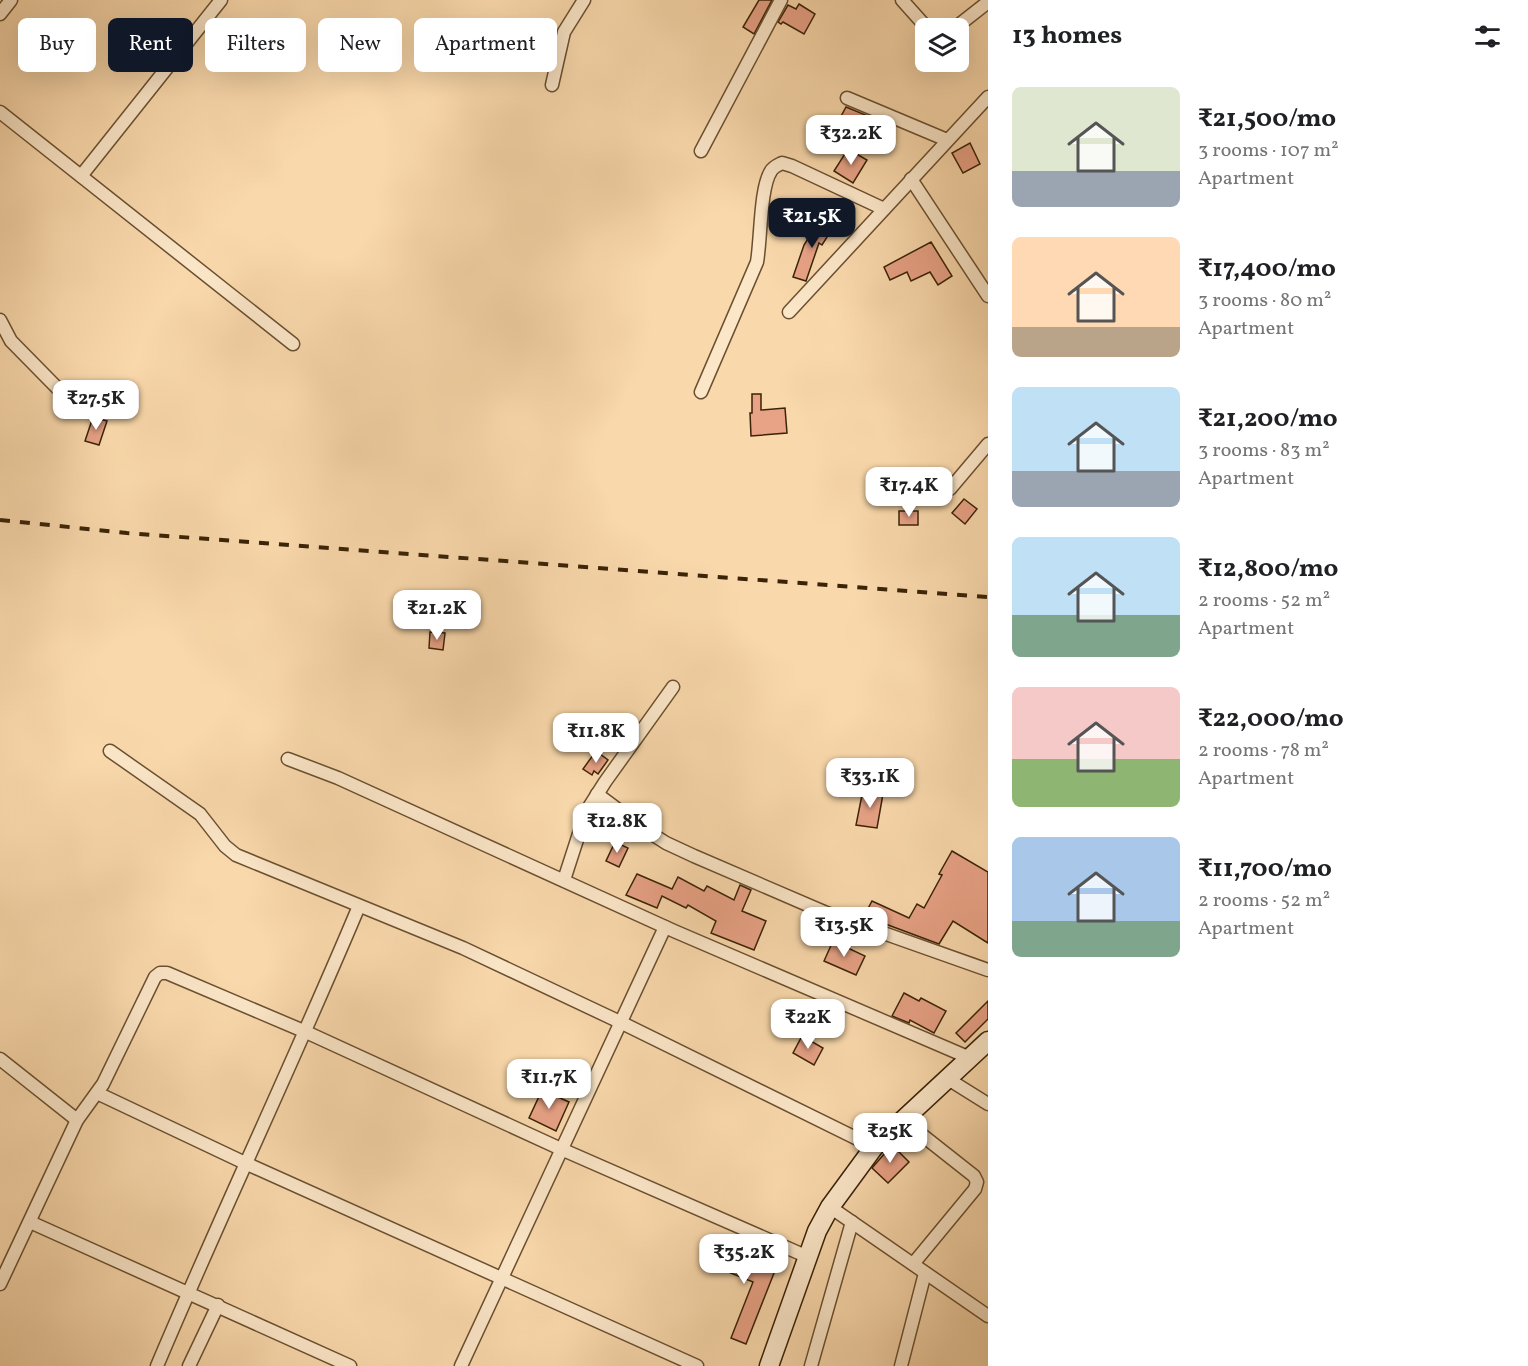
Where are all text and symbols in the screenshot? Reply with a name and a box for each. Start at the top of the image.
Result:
chip: Buy [18,18,96,72]
chip: Rent [108,18,193,72]
chip: Filters [205,18,306,72]
chip: New [318,18,402,72]
chip: Apartment [414,18,557,72]
map controls [915,18,969,72]
button: layers [915,18,969,72]
text: 13 homes [1012,18,1122,54]
icon: filters [1471,20,1504,53]
text: ₹21,500/mo [1198,101,1336,137]
icon: home [1060,111,1132,183]
pin: ₹32.2K [802,115,900,166]
text: ₹32.2K [820,120,882,148]
text: 3 rooms · 107 m² [1198,137,1339,165]
text: Apartment [1198,165,1294,193]
pin: ₹21.5K [763,198,861,249]
text: ₹21.5K [782,203,842,231]
text: ₹17,400/mo [1198,251,1336,287]
icon: home [1060,261,1132,333]
text: 3 rooms · 80 m² [1198,287,1331,315]
text: Apartment [1198,315,1294,343]
pin: ₹27.5K [47,380,145,431]
text: ₹27.5K [67,385,125,413]
text: ₹21,200/mo [1198,401,1338,437]
icon: home [1060,411,1132,483]
text: 3 rooms · 83 m² [1198,437,1330,465]
text: Apartment [1198,465,1294,493]
pin: ₹17.4K [860,467,958,518]
text: ₹17.4K [880,472,938,500]
text: ₹12,800/mo [1198,551,1338,587]
icon: home [1060,561,1132,633]
text: 2 rooms · 52 m² [1198,587,1330,615]
pin: ₹21.2K [388,590,486,641]
text: ₹21.2K [407,595,467,623]
text: Apartment [1198,615,1294,643]
text: ₹22,000/mo [1198,701,1344,737]
icon: home [1060,711,1132,783]
pin: ₹11.8K [547,713,645,764]
text: ₹11.8K [567,718,625,746]
text: 2 rooms · 78 m² [1198,737,1329,765]
pin: ₹33.1K [821,758,919,809]
text: ₹33.1K [840,763,900,791]
text: Apartment [1198,765,1294,793]
pin: ₹12.8K [568,803,666,854]
text: ₹12.8K [587,808,647,836]
text: ₹11,700/mo [1198,851,1332,887]
icon: home [1060,861,1132,933]
text: 2 rooms · 52 m² [1198,887,1330,915]
pin: ₹13.5K [795,907,893,958]
text: ₹13.5K [815,912,873,940]
text: Apartment [1198,915,1294,943]
pin: ₹22K [772,999,844,1050]
text: ₹22K [785,1004,831,1032]
pin: ₹11.7K [500,1059,598,1110]
text: ₹11.7K [521,1064,577,1092]
pin: ₹25K [854,1113,926,1164]
text: ₹25K [867,1118,913,1146]
pin: ₹35.2K [695,1234,793,1285]
text: ₹35.2K [713,1239,775,1267]

